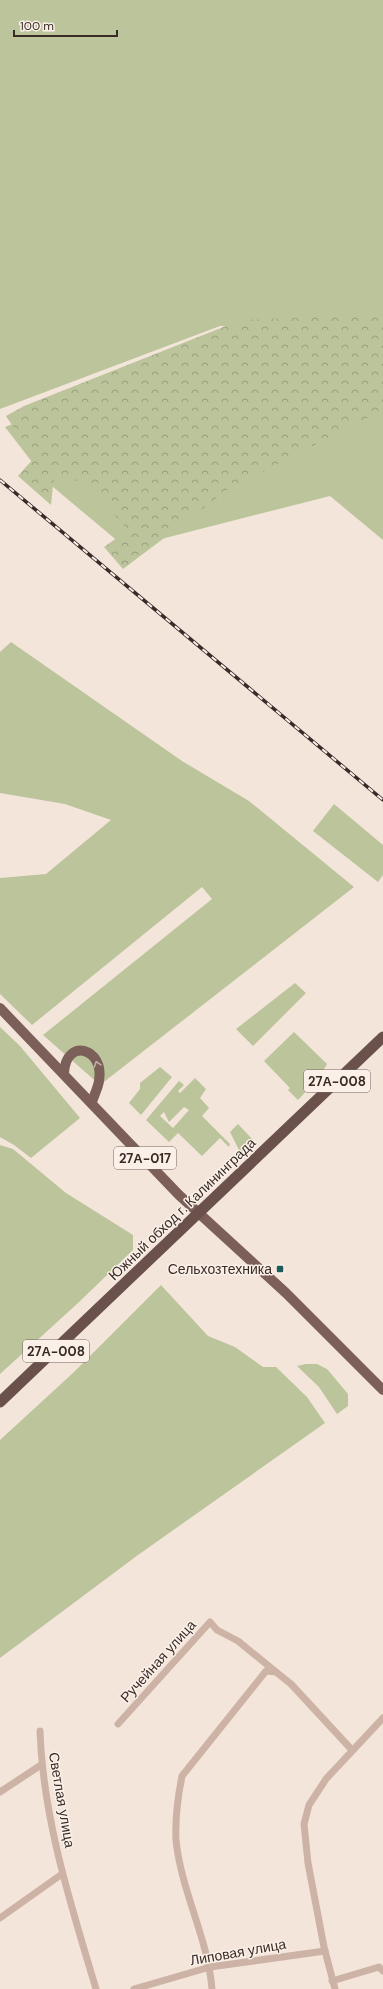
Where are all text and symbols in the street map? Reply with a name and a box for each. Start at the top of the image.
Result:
scale bar [14,12,117,38]
text: 100 m [20,18,54,34]
one-way arrow [93,1061,102,1068]
road number: 27А-008 [304,1070,370,1092]
street label: Южный обход г. Калининграда [105,1134,260,1284]
road number: 27А-017 [114,1147,176,1169]
place label: Сельхозтехника [168,1260,272,1278]
marker: Сельхозтехника [275,1264,285,1274]
road number: 27А-008 [23,1340,89,1362]
street label: Ручейная улица [116,1616,200,1706]
street label: Светлая улица [45,1751,79,1849]
street label: Липовая улица [189,1935,288,1969]

